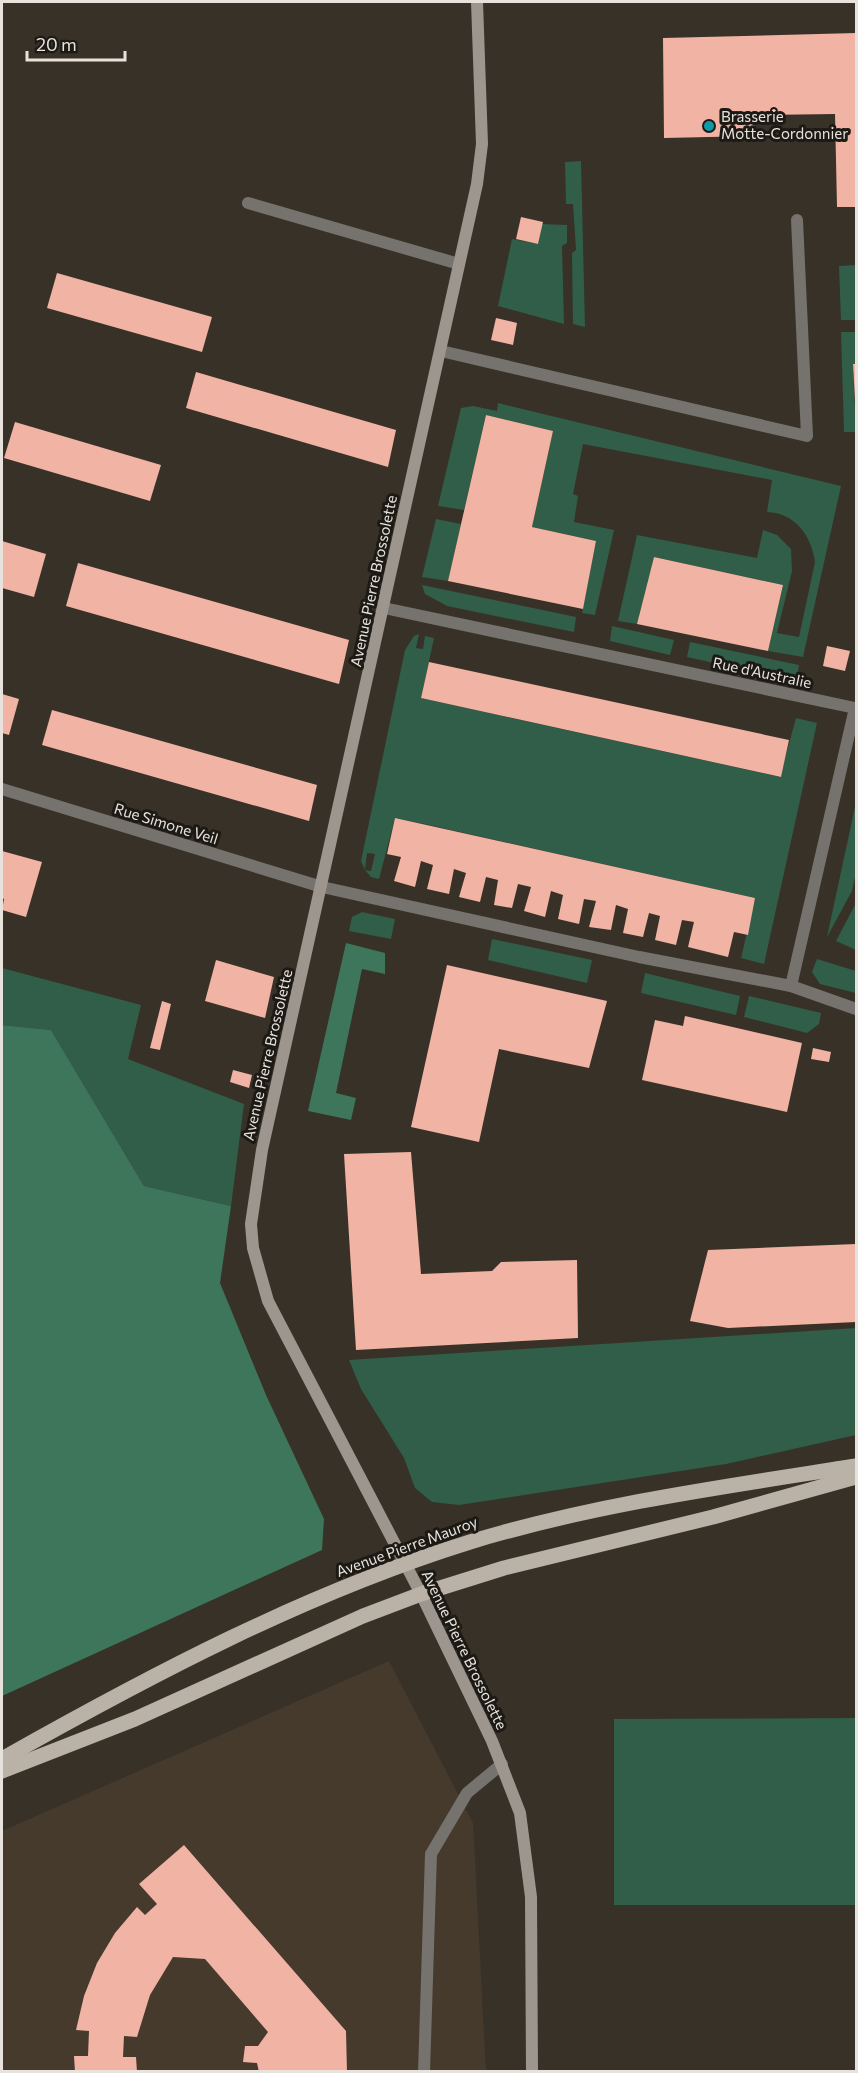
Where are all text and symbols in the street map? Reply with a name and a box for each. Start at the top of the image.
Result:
scale bar [27,24,124,62]
text: 20 m [36,33,77,55]
place label: Brasserie Motte-Cordonnier [721,107,848,142]
marker: Brasserie Motte-Cordonnier [702,119,716,133]
street label: Avenue Pierre Brossolette [346,493,400,668]
street label: Rue d'Australie [711,653,813,691]
street label: Rue Simone Veil [112,799,221,847]
street label: Avenue Pierre Brossolette [239,967,296,1142]
street label: Avenue Pierre Mauroy [333,1512,480,1580]
street label: Avenue Pierre Brossolette [418,1567,511,1732]

